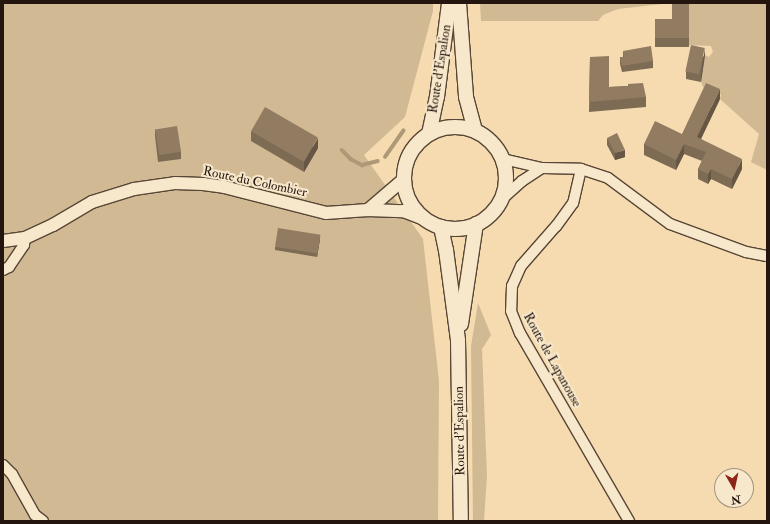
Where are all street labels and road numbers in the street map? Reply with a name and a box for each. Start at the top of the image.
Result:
street label: Route d'Espalion [425,24,455,114]
street label: Route du Colombier [202,163,308,201]
street label: Route de Lapanouse [520,310,584,410]
street label: Route d'Espalion [451,386,469,476]

